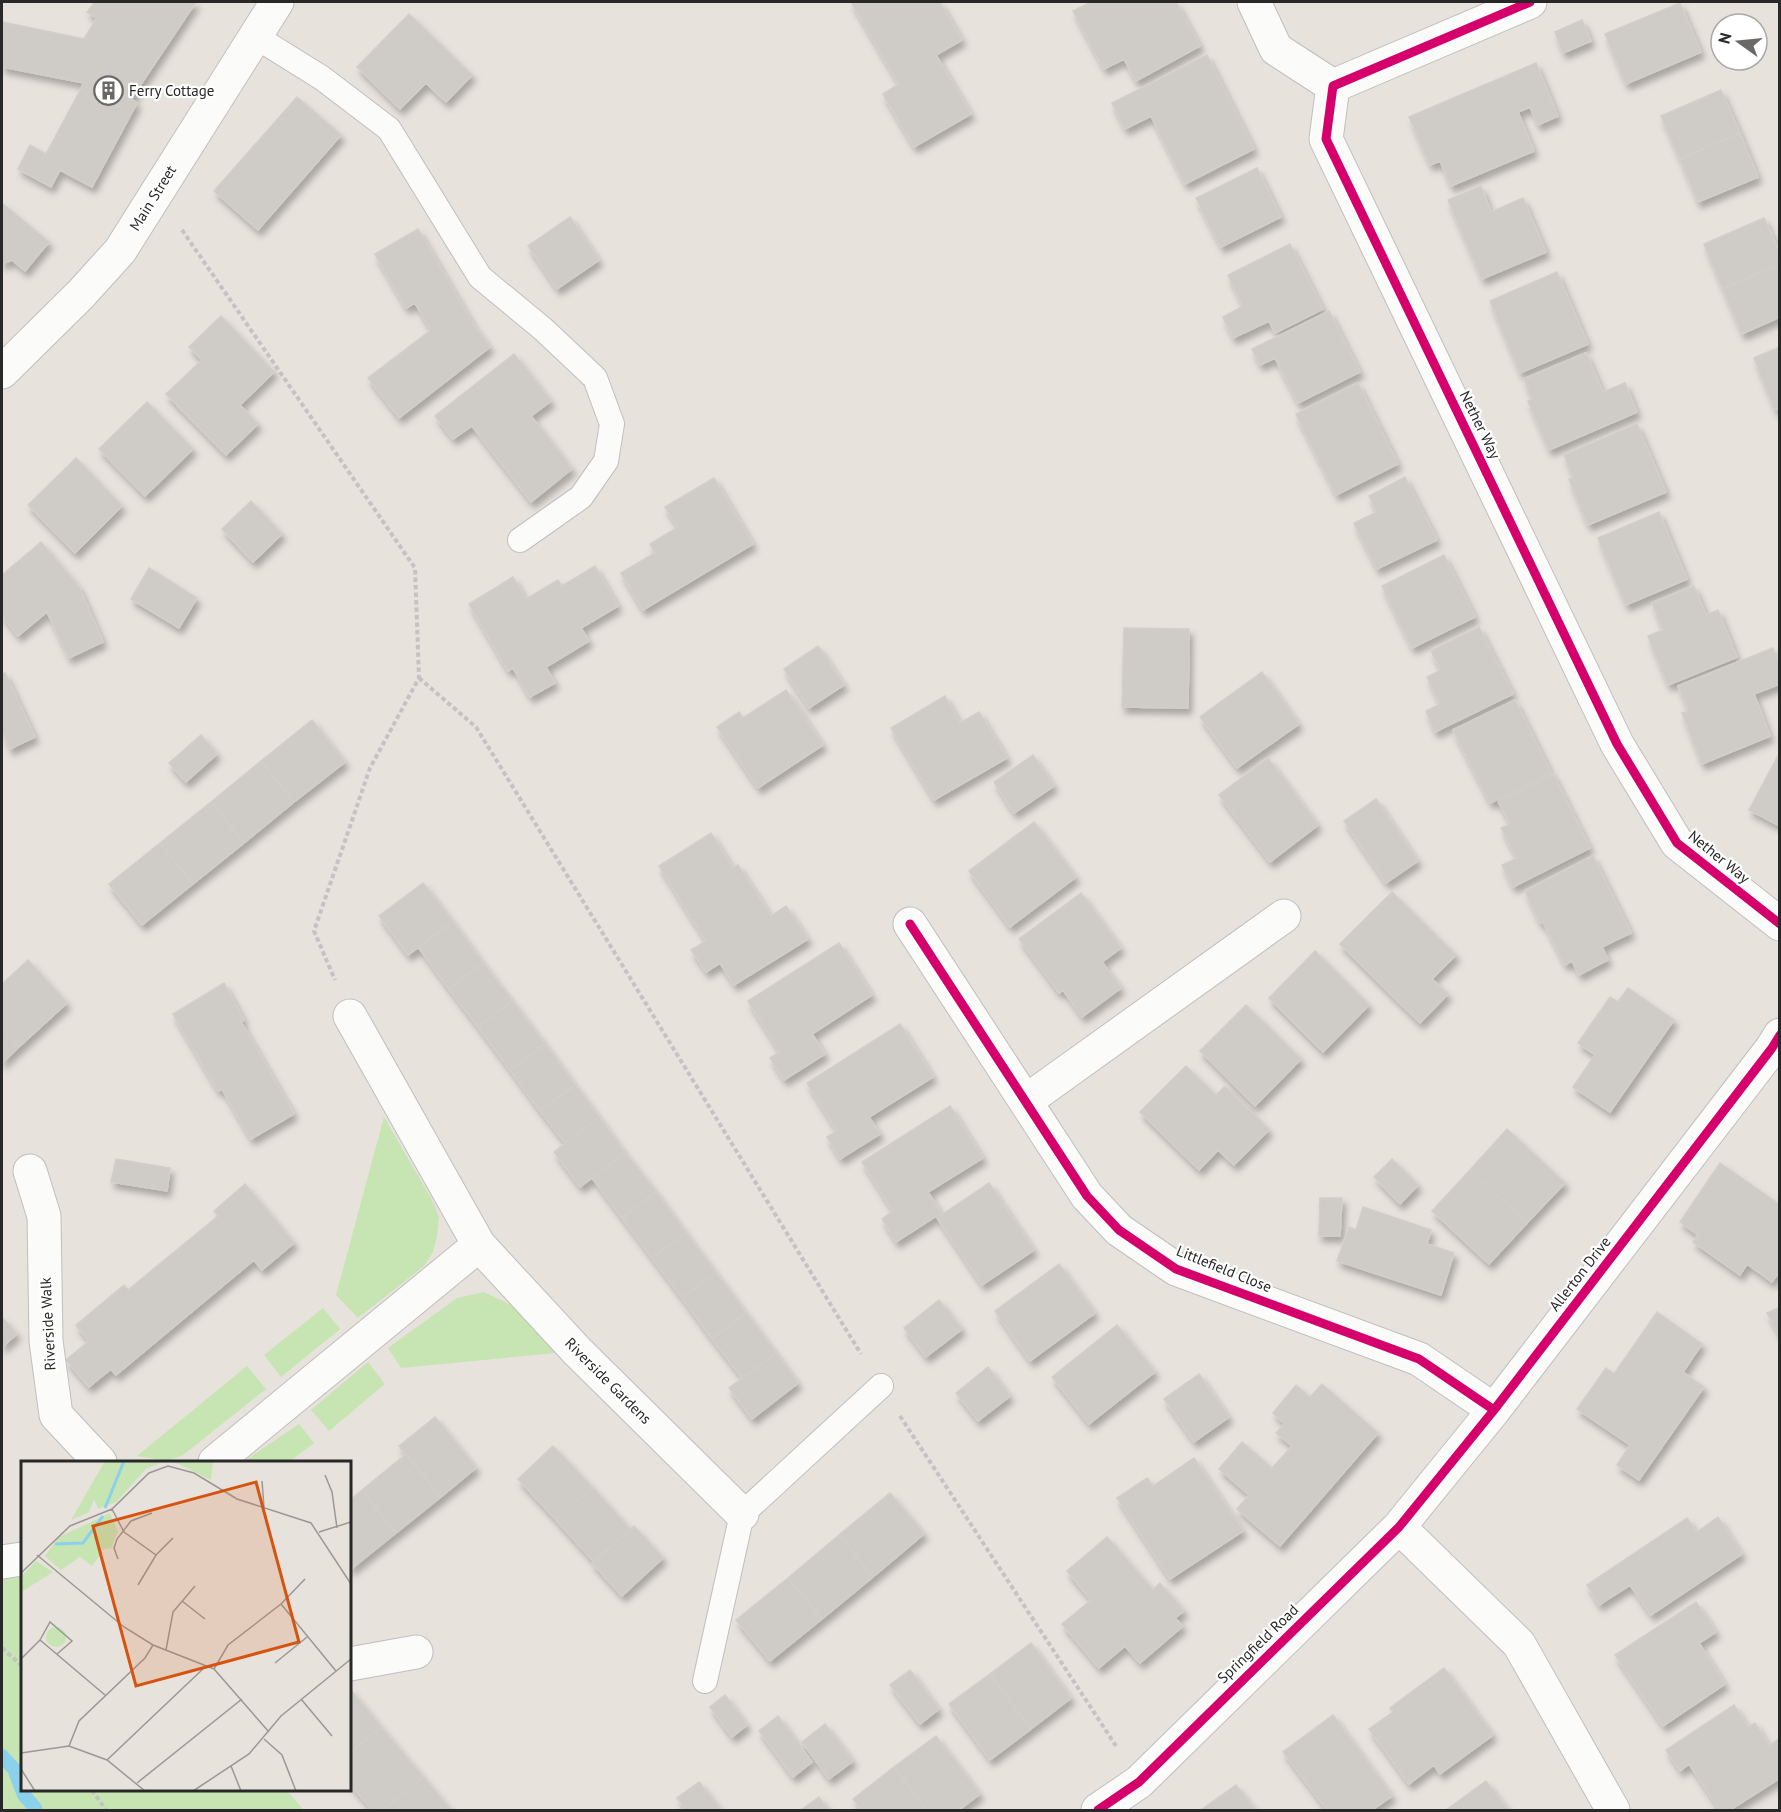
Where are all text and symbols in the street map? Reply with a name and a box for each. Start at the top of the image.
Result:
north arrow [1709,12,1769,72]
text: N [1713,30,1736,46]
building icon: Ferry Cottage [92,75,124,107]
place label: Ferry Cottage [129,81,214,100]
street label: Main Street [125,161,180,234]
street label: Nether Way [1456,388,1505,462]
street label: Nether Way [1685,826,1754,887]
street label: Allerton Drive [1545,1233,1615,1315]
street label: Littlefield Close [1174,1241,1275,1296]
street label: Riverside Walk [36,1276,59,1371]
street label: Riverside Gardens [561,1333,656,1428]
inset map [21,1461,351,1791]
street label: Springfield Road [1213,1600,1302,1687]

